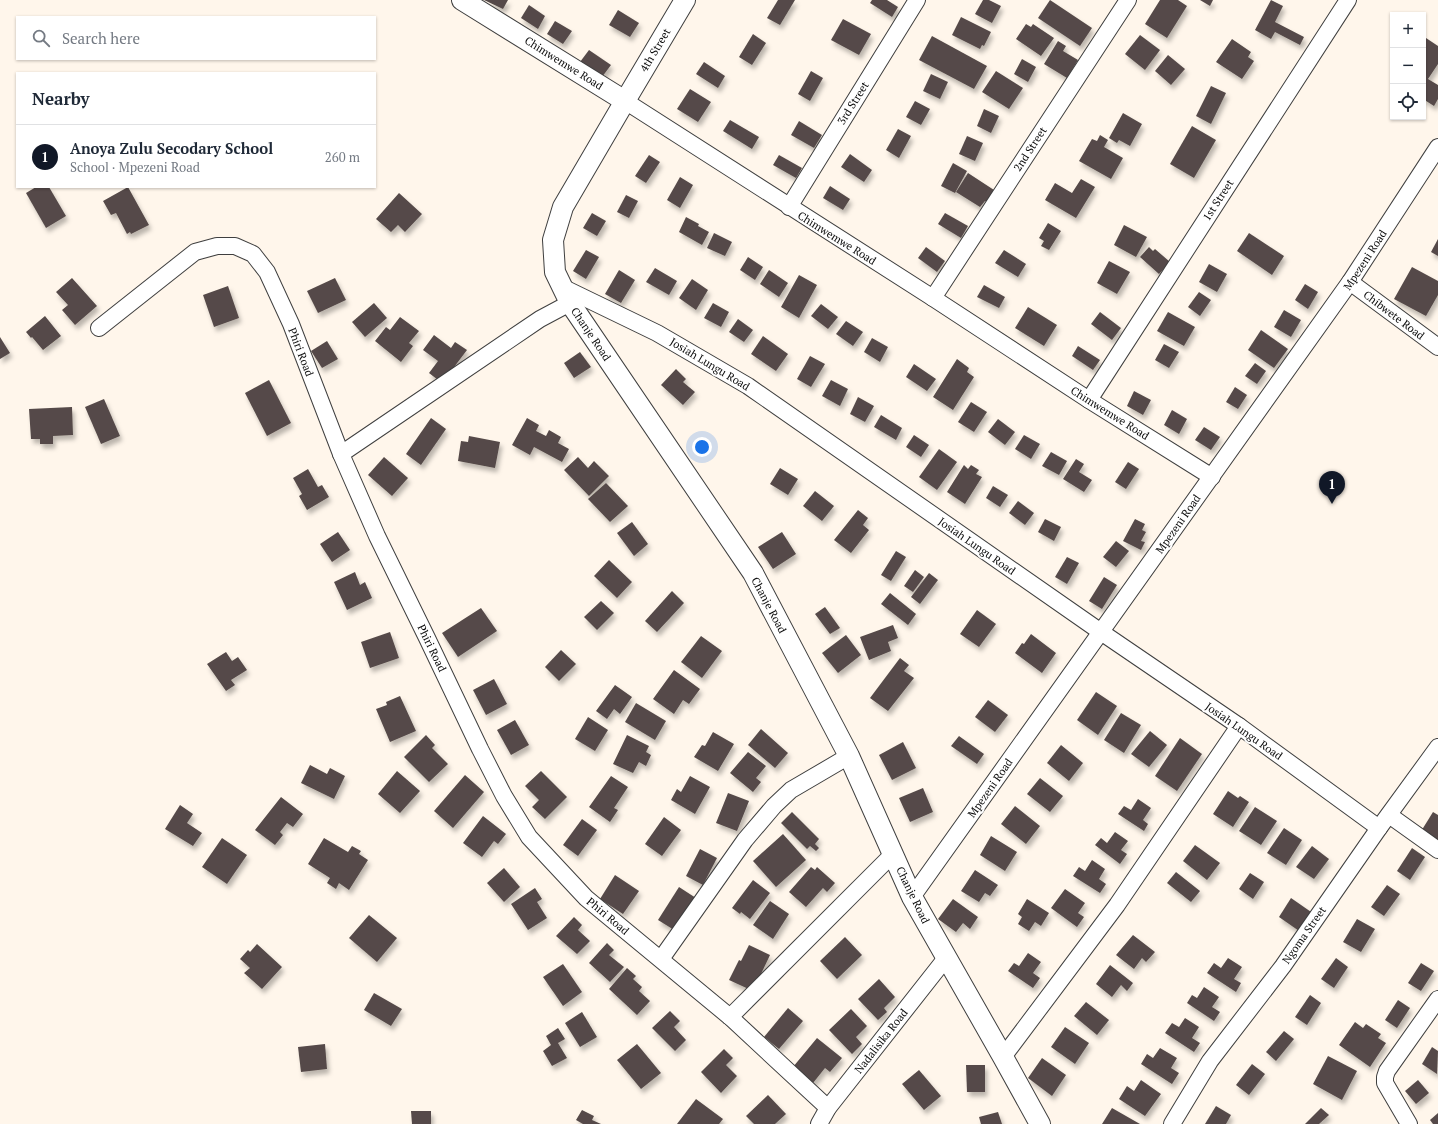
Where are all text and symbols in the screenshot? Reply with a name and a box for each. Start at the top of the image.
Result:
map controls [1390,12,1426,120]
button: + [1390,12,1426,48]
search box [16,16,376,60]
street label: 4th Street [637,26,673,74]
icon: search [30,27,52,49]
text: Search here [62,28,140,48]
street label: Chimwemwe Road [522,33,606,93]
button: − [1390,48,1426,84]
street label: 3rd Street [834,79,872,127]
button: locate [1390,84,1426,120]
text: Nearby [32,87,90,110]
street label: 2nd Street [1010,124,1050,174]
text: Anoya Zulu Secodary School [70,138,273,158]
text: 1 [41,148,49,166]
text: 260 m [325,148,360,166]
text: School · Mpezeni Road [70,158,200,176]
street label: 1st Street [1199,177,1237,223]
street label: Chimwemwe Road [795,208,879,268]
street label: Mpezeni Road [1340,227,1390,293]
street label: Chibwete Road [1361,287,1427,343]
street label: Chanje Road [568,305,614,363]
street label: Phiri Road [285,326,317,378]
street label: Josiah Lungu Road [667,335,753,393]
street label: Chimwemwe Road [1068,383,1152,443]
your location [692,437,712,457]
pin: 1 [1319,471,1345,504]
street label: Mpezeni Road [1152,492,1204,556]
street label: Josiah Lungu Road [936,514,1018,578]
street label: Chanje Road [748,575,790,635]
street label: Phiri Road [415,622,449,674]
street label: Josiah Lungu Road [1203,699,1285,763]
street label: Mpezeni Road [964,756,1016,820]
street label: Chanje Road [893,864,933,926]
street label: Phiri Road [584,894,632,938]
street label: Ngoma Street [1279,904,1329,966]
street label: Nadalisika Road [851,1006,911,1076]

